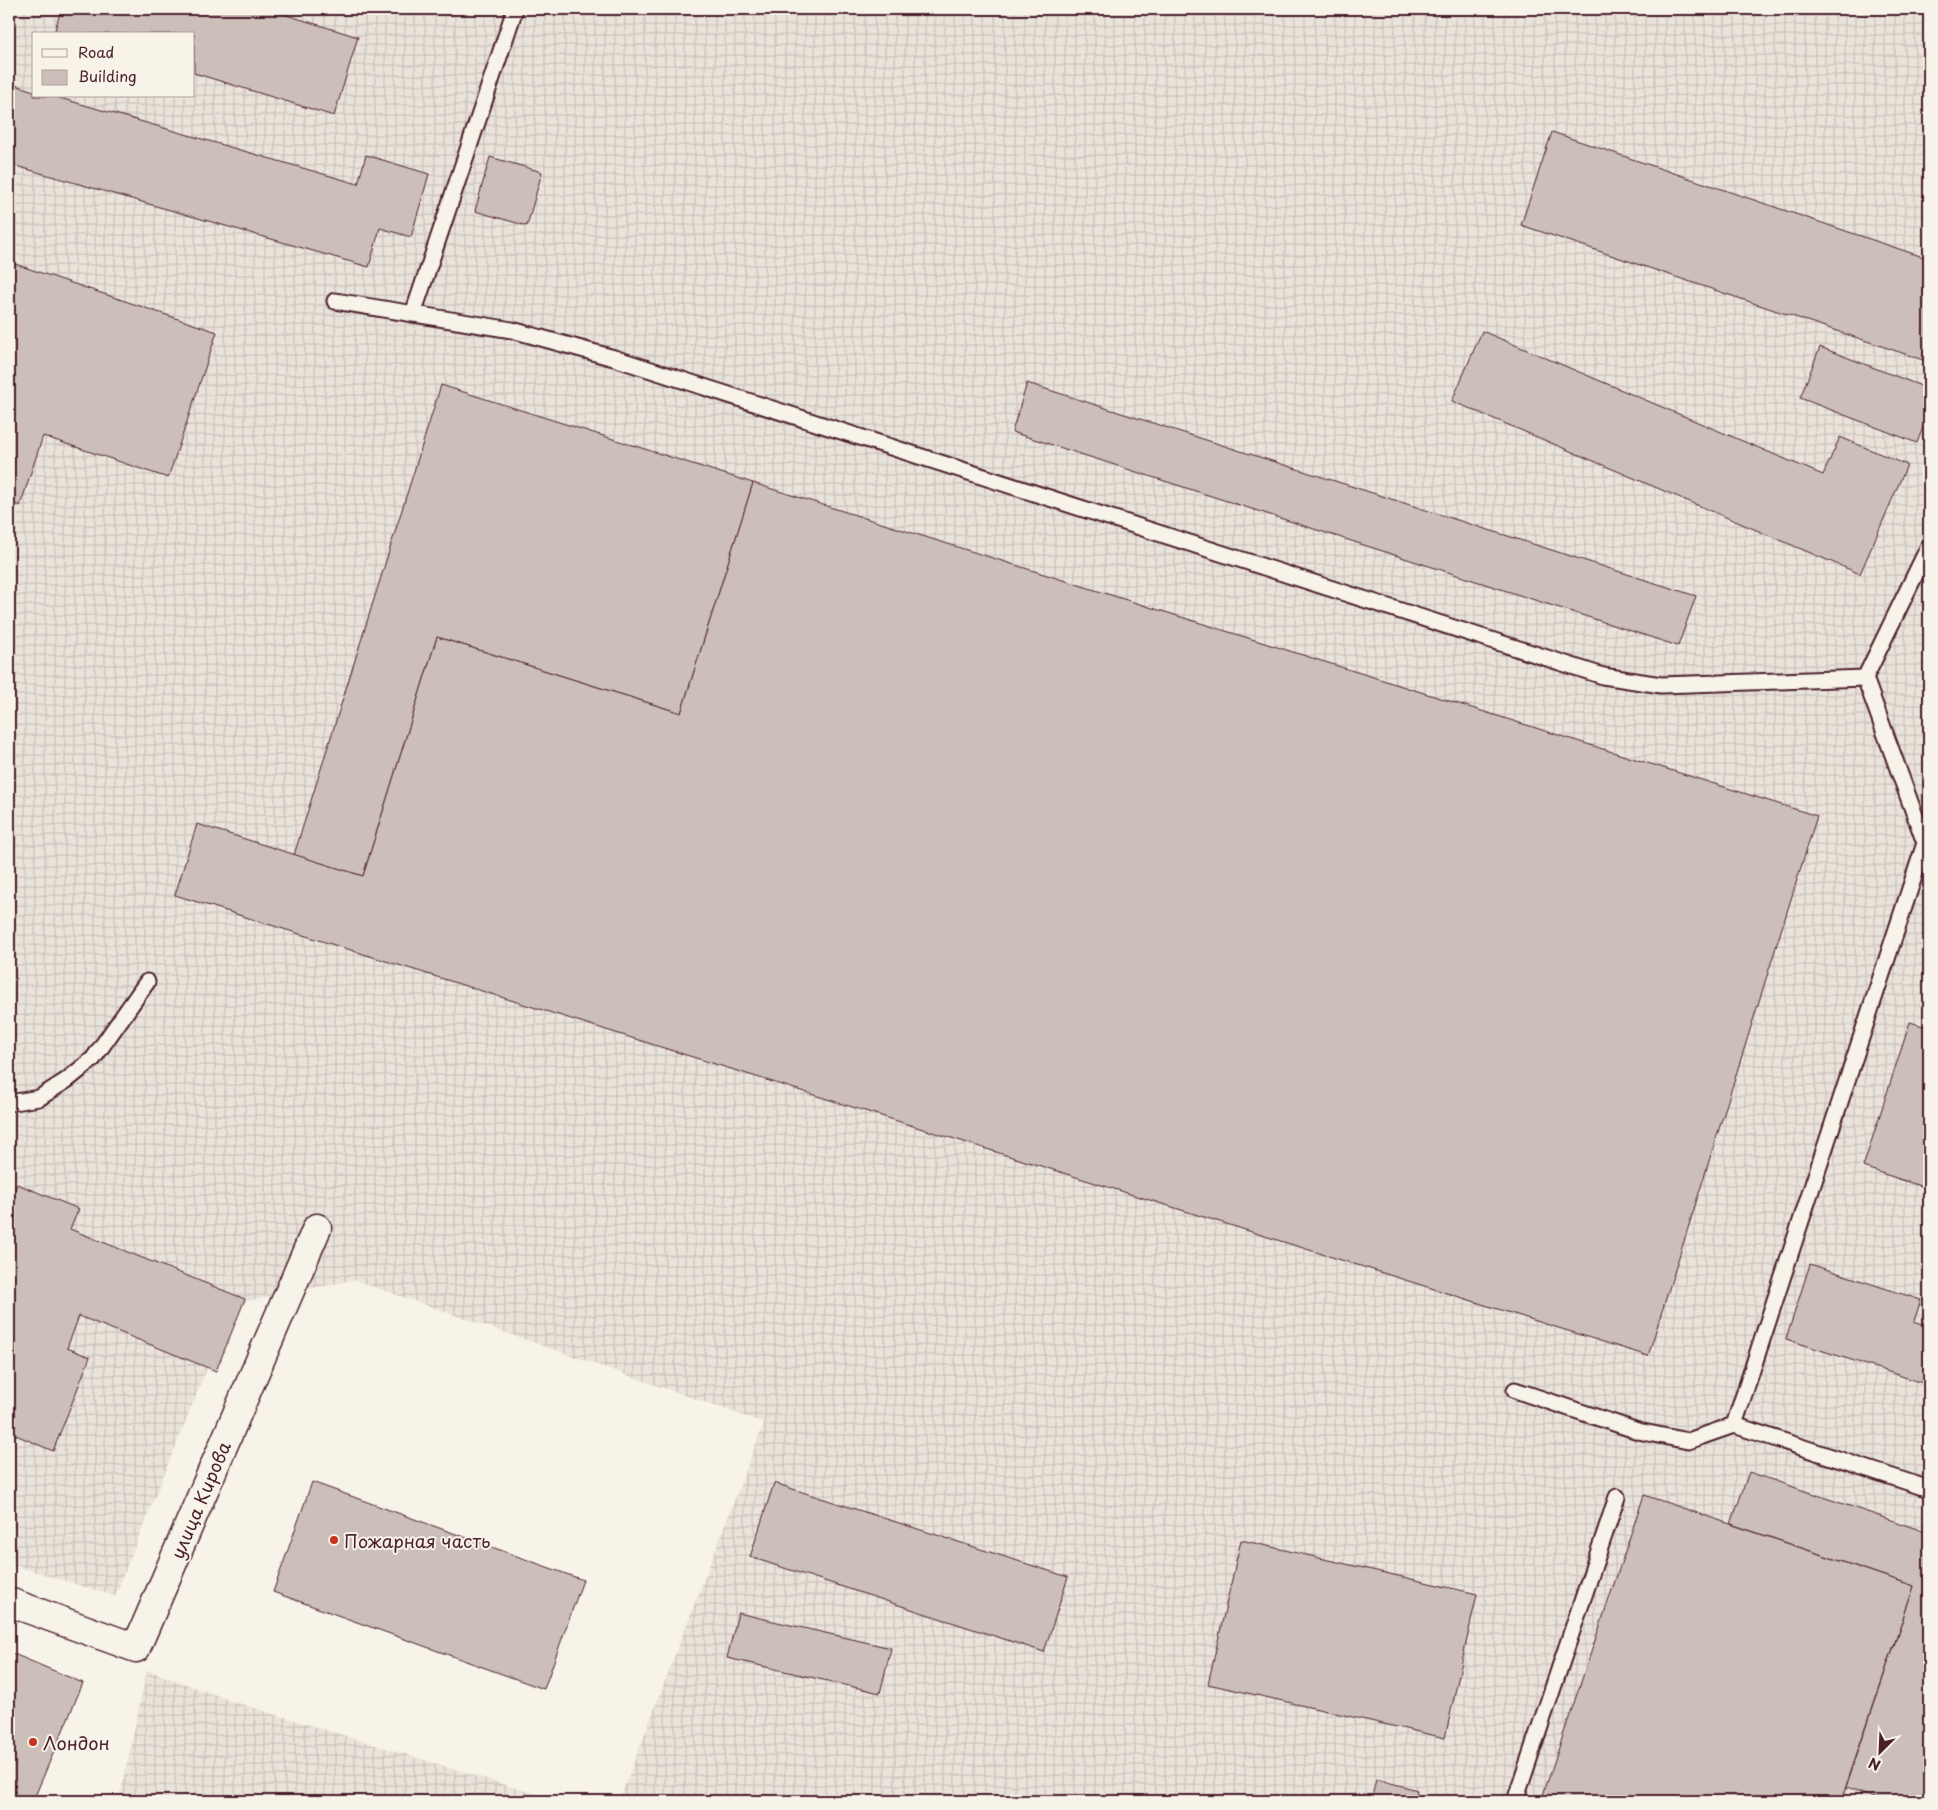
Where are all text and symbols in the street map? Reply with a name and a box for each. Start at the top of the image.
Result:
legend [32,32,195,98]
text: Road [78,40,114,63]
text: Building [78,64,137,87]
street label: улица Кирова [163,1436,237,1563]
place label: Пожарная часть [344,1527,490,1554]
marker: Пожарная часть [328,1534,340,1546]
north arrow [1856,1728,1906,1778]
place label: Лондон [43,1729,110,1756]
marker: Лондон [27,1736,39,1748]
text: N [1865,1752,1884,1776]

